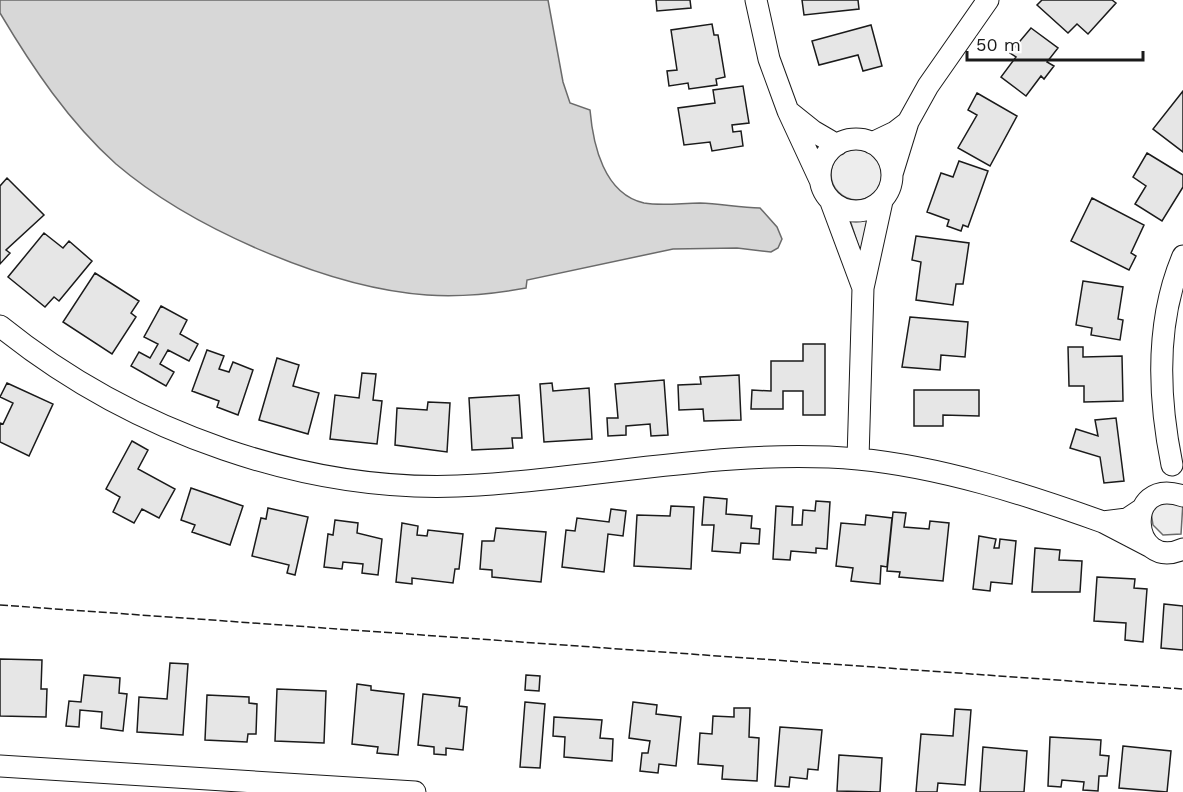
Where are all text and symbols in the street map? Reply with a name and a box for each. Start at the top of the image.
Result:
scale bar [967,24,1142,62]
text: 50 m [976,34,1021,55]

